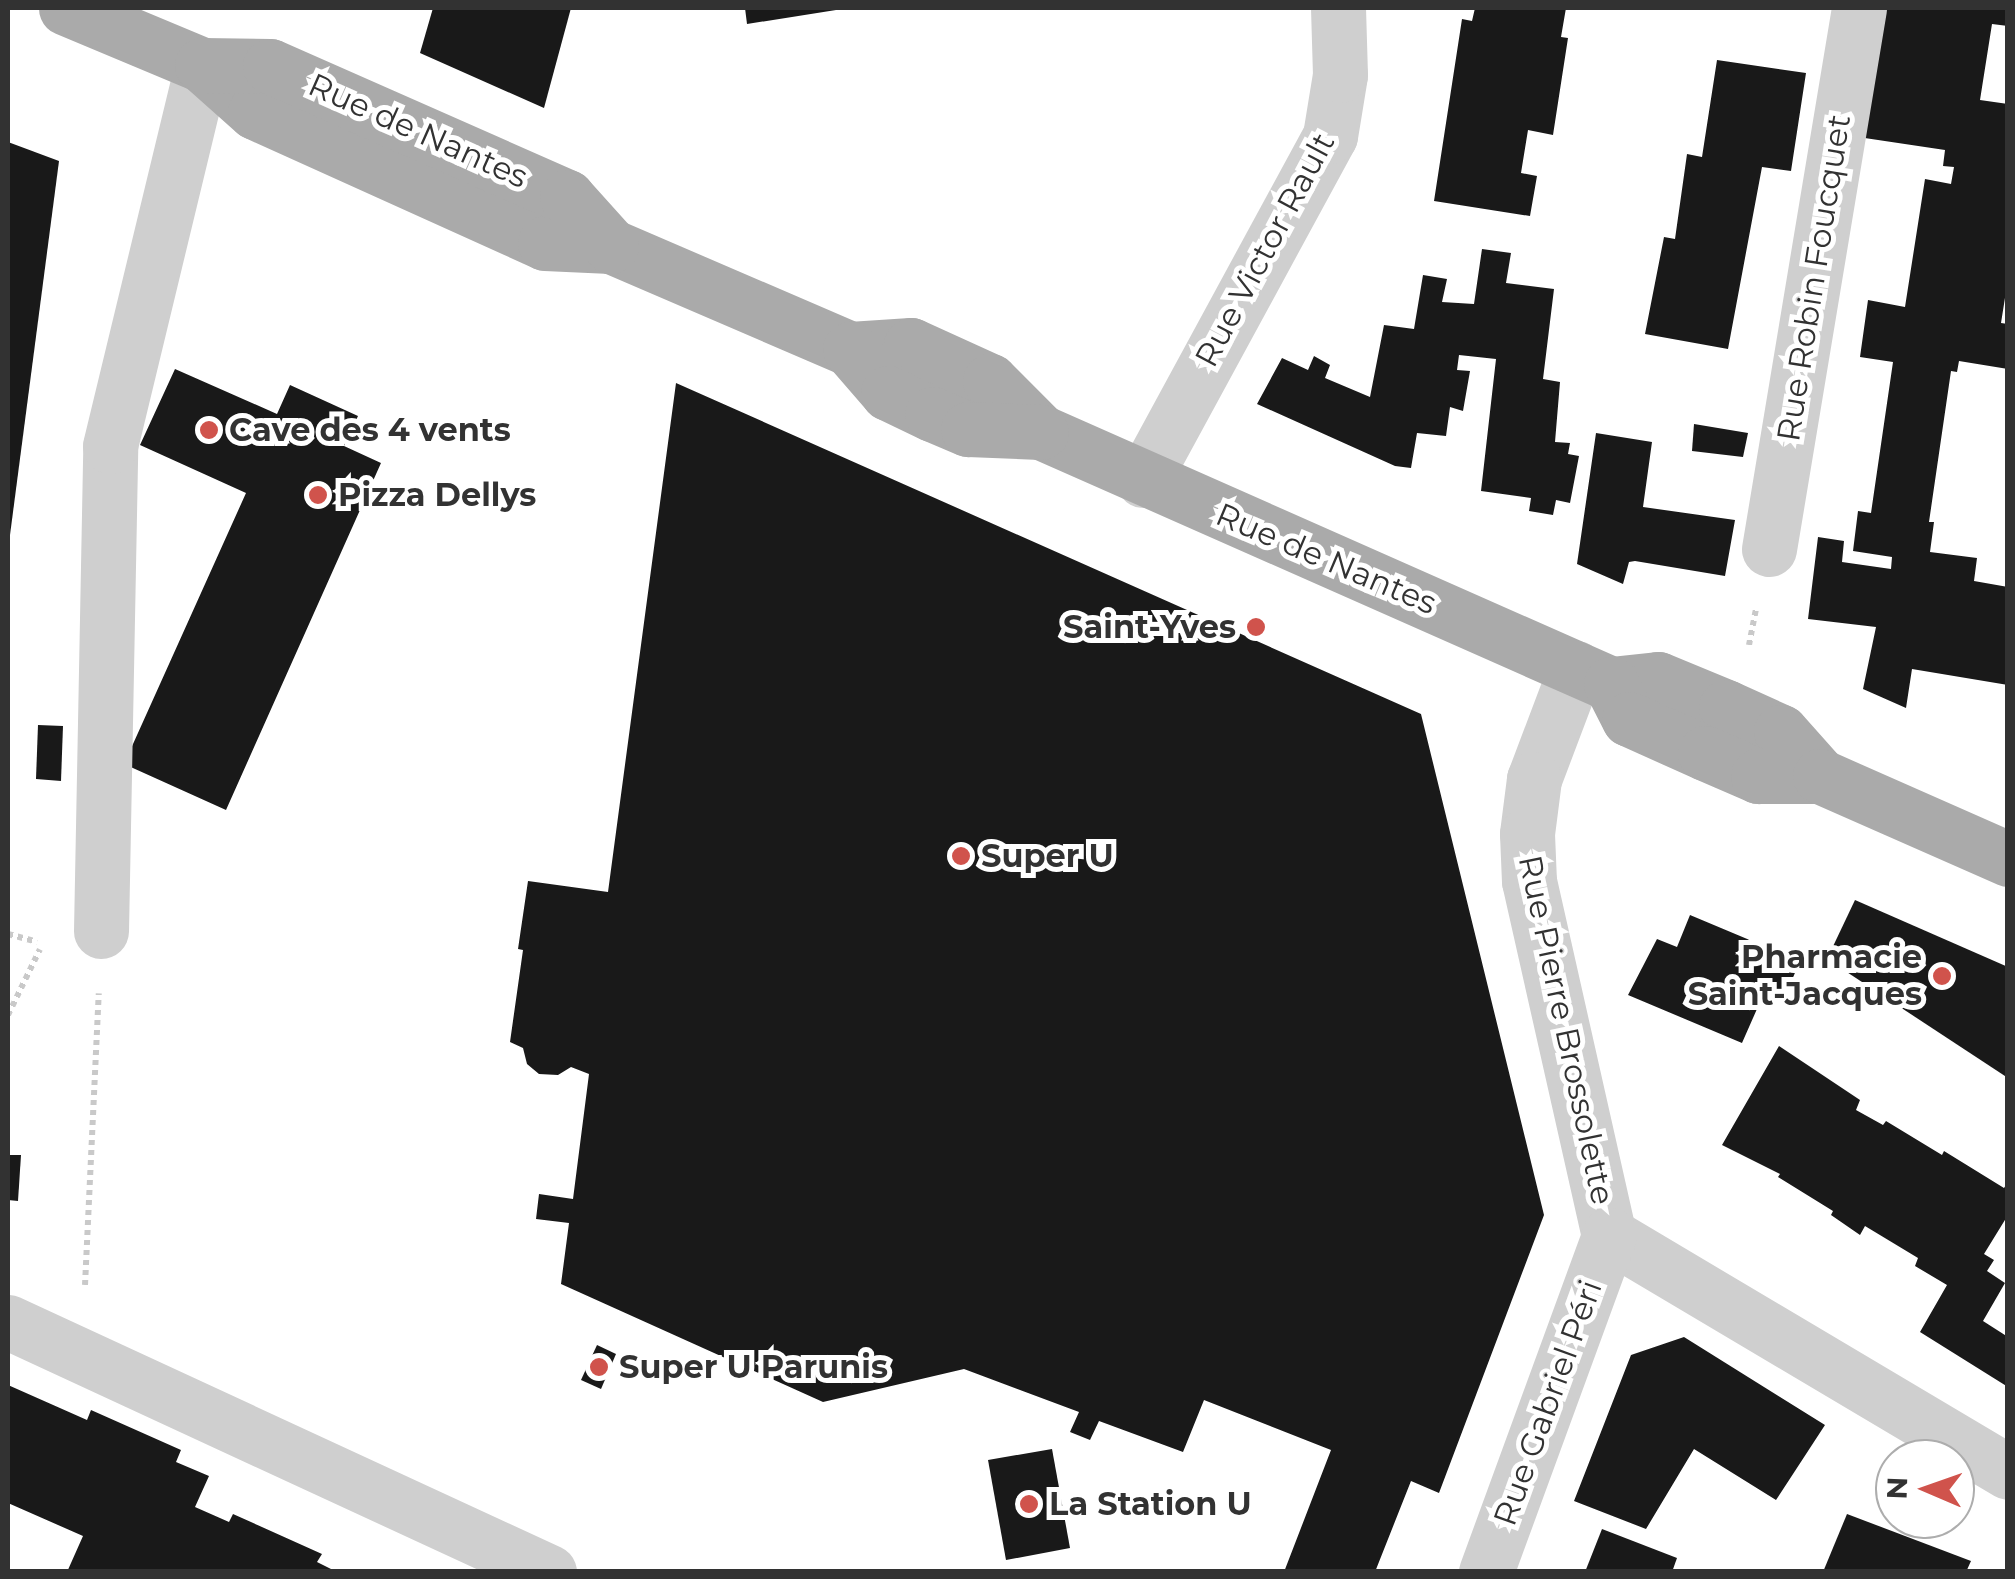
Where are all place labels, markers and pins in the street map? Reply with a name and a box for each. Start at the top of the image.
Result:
place label: Cave des 4 vents [229,411,511,449]
marker: Cave des 4 vents [198,419,220,441]
place label: Pizza Dellys [338,476,536,514]
marker: Pizza Dellys [307,484,329,506]
place label: Saint-Yves [1063,608,1236,646]
marker: Saint-Yves [1245,616,1267,638]
place label: Super U [981,837,1114,875]
marker: Super U [950,845,972,867]
place label: Pharmacie Saint-Jacques [1688,939,1922,1014]
marker: Pharmacie Saint-Jacques [1931,965,1953,987]
place label: Super U Parunis [619,1348,888,1386]
marker: Super U Parunis [588,1356,610,1378]
place label: La Station U [1049,1485,1252,1523]
marker: La Station U [1018,1493,1040,1515]

